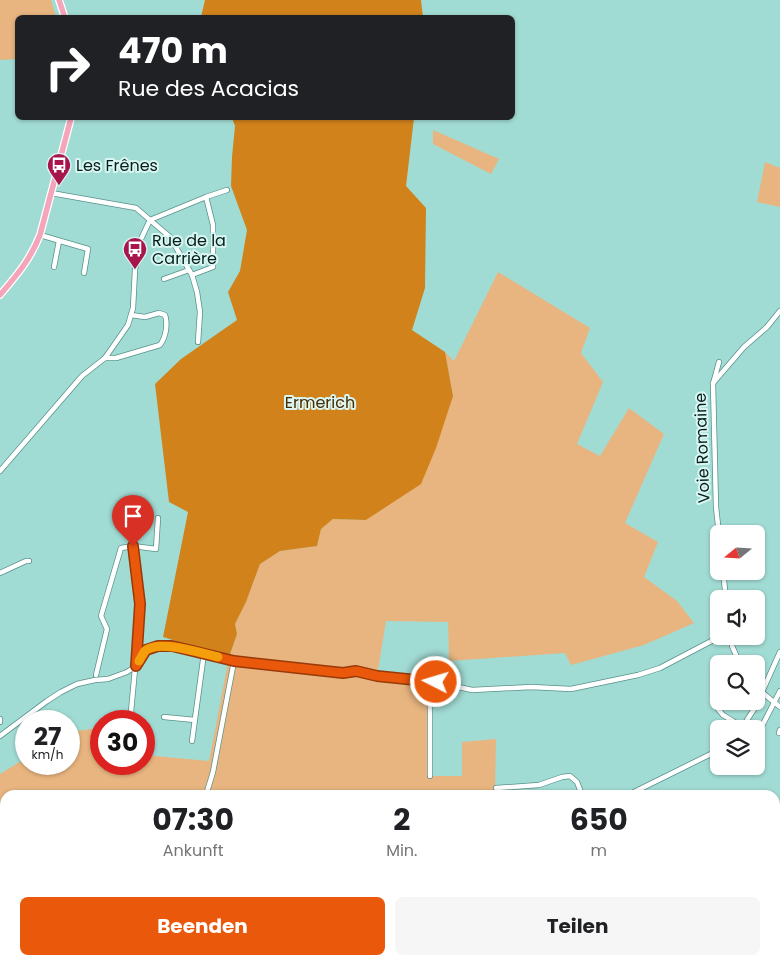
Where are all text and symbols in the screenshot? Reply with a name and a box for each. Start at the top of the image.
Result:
text: 470 m [118,26,228,75]
icon: right [35,35,100,100]
text: Rue des Acacias [118,73,299,104]
bus stop icon: Les Frênes [46,152,72,186]
place label: Les Frênes [76,154,158,177]
place label: Rue de la Carrière [152,229,226,270]
bus stop icon: Rue de la Carrière [122,236,148,270]
park label: Ermerich [285,391,355,414]
street label: Voie Romaine [689,392,715,504]
pin [112,495,154,546]
icon: arrive [119,502,147,530]
north arrow [710,525,765,580]
map controls [710,525,765,775]
button: sound [710,590,765,645]
position arrow [409,655,461,707]
button: search [710,655,765,710]
speed limit sign: 30 [90,710,155,775]
text: 27 [34,719,61,754]
button: layers [710,720,765,775]
text: km/h [32,746,63,763]
text: 07:30 [152,798,234,841]
text: 2 [393,798,410,841]
text: 650 [570,798,628,841]
text: Ankunft [163,839,224,862]
text: Min. [386,839,417,862]
text: m [590,839,607,862]
button: Beenden [20,897,385,955]
button: Teilen [395,897,760,955]

